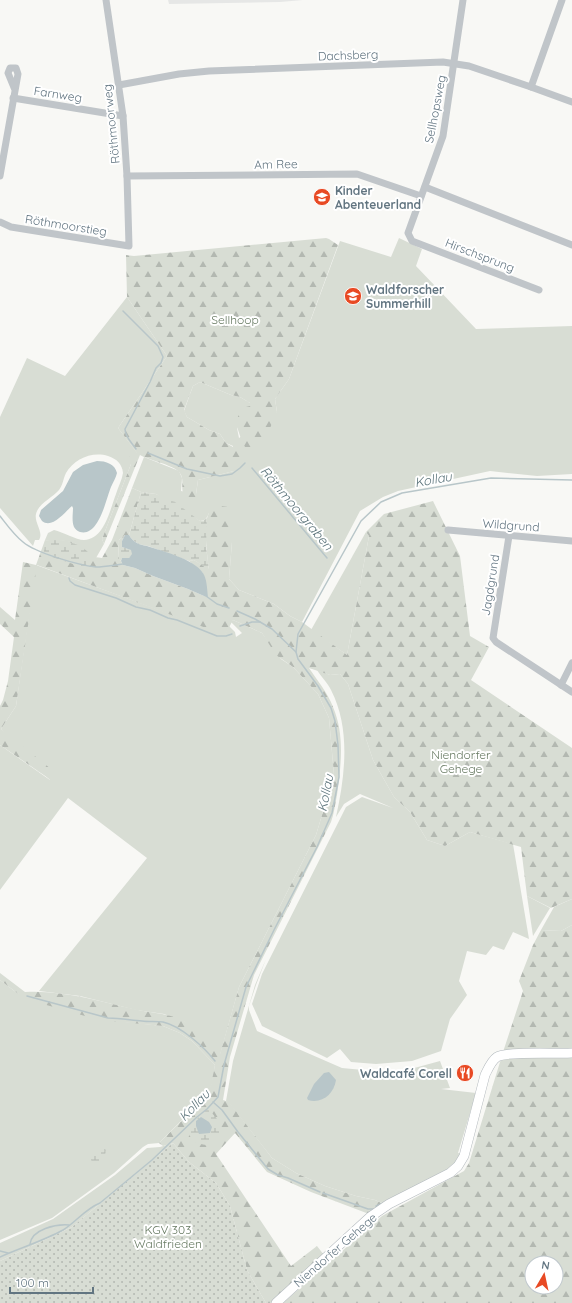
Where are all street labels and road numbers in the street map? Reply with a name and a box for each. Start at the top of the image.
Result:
street label: Dachsberg [317,46,379,64]
street label: Sellhopsweg [421,74,449,144]
street label: Farnweg [33,83,83,105]
street label: Röthmoorweg [99,83,123,165]
street label: Am Ree [254,156,298,172]
street label: Röthmoorstieg [24,211,108,239]
street label: Hirschsprung [443,235,517,275]
street label: Wildgrund [482,516,540,534]
street label: Jagdgrund [478,553,502,617]
street label: Niendorfer Gehege [290,1210,380,1290]

